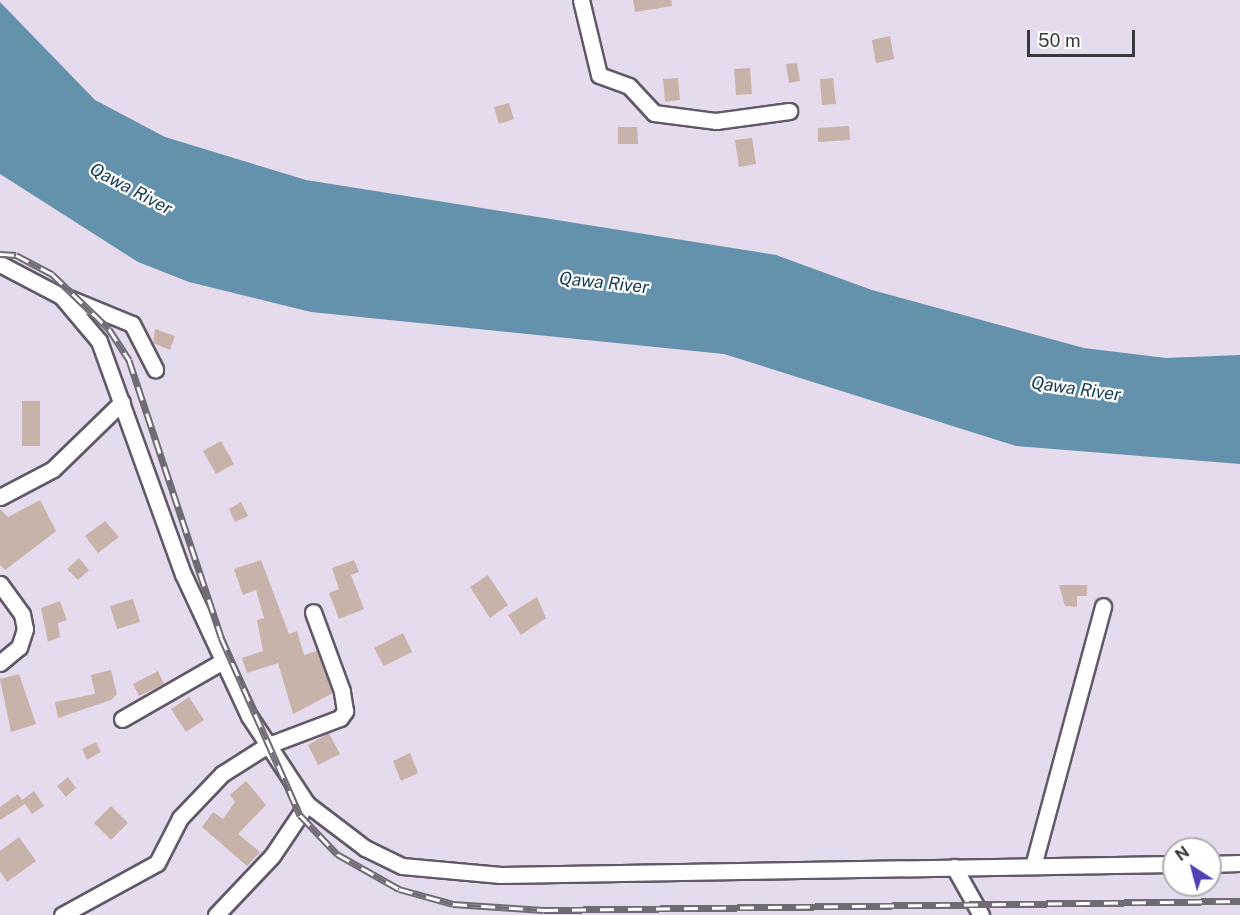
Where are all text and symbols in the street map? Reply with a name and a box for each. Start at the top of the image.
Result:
scale bar [1030,18,1138,56]
text: 50 m [1038,30,1081,51]
water label: Qawa River [86,158,176,220]
water label: Qawa River [558,268,650,298]
water label: Qawa River [1030,372,1122,406]
north arrow [1162,837,1222,897]
text: N [1172,842,1193,865]

